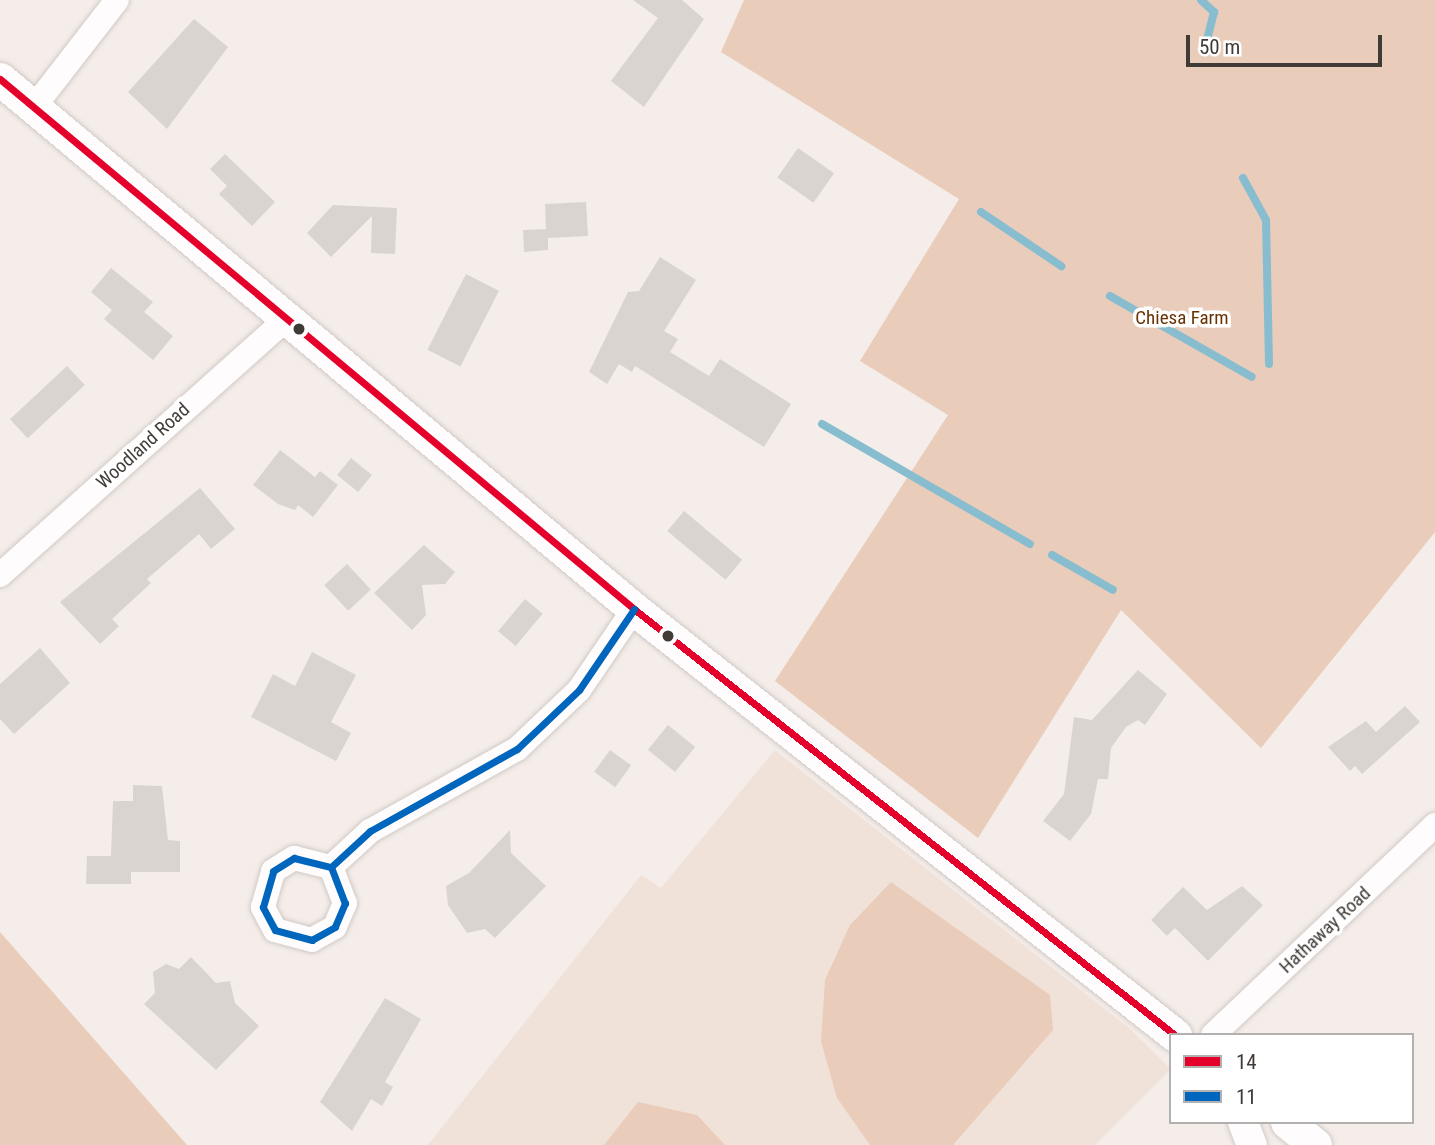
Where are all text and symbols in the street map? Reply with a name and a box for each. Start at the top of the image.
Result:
scale bar [1190,21,1386,65]
text: 50 m [1199,35,1240,59]
park label: Chiesa Farm [1135,307,1229,329]
unlabelled marker [292,322,306,336]
street label: Woodland Road [92,398,194,494]
unlabelled marker [661,629,675,643]
street label: Hathaway Road [1275,882,1375,978]
legend [1169,1033,1414,1124]
text: 14 [1236,1050,1257,1074]
text: 11 [1236,1085,1257,1109]

